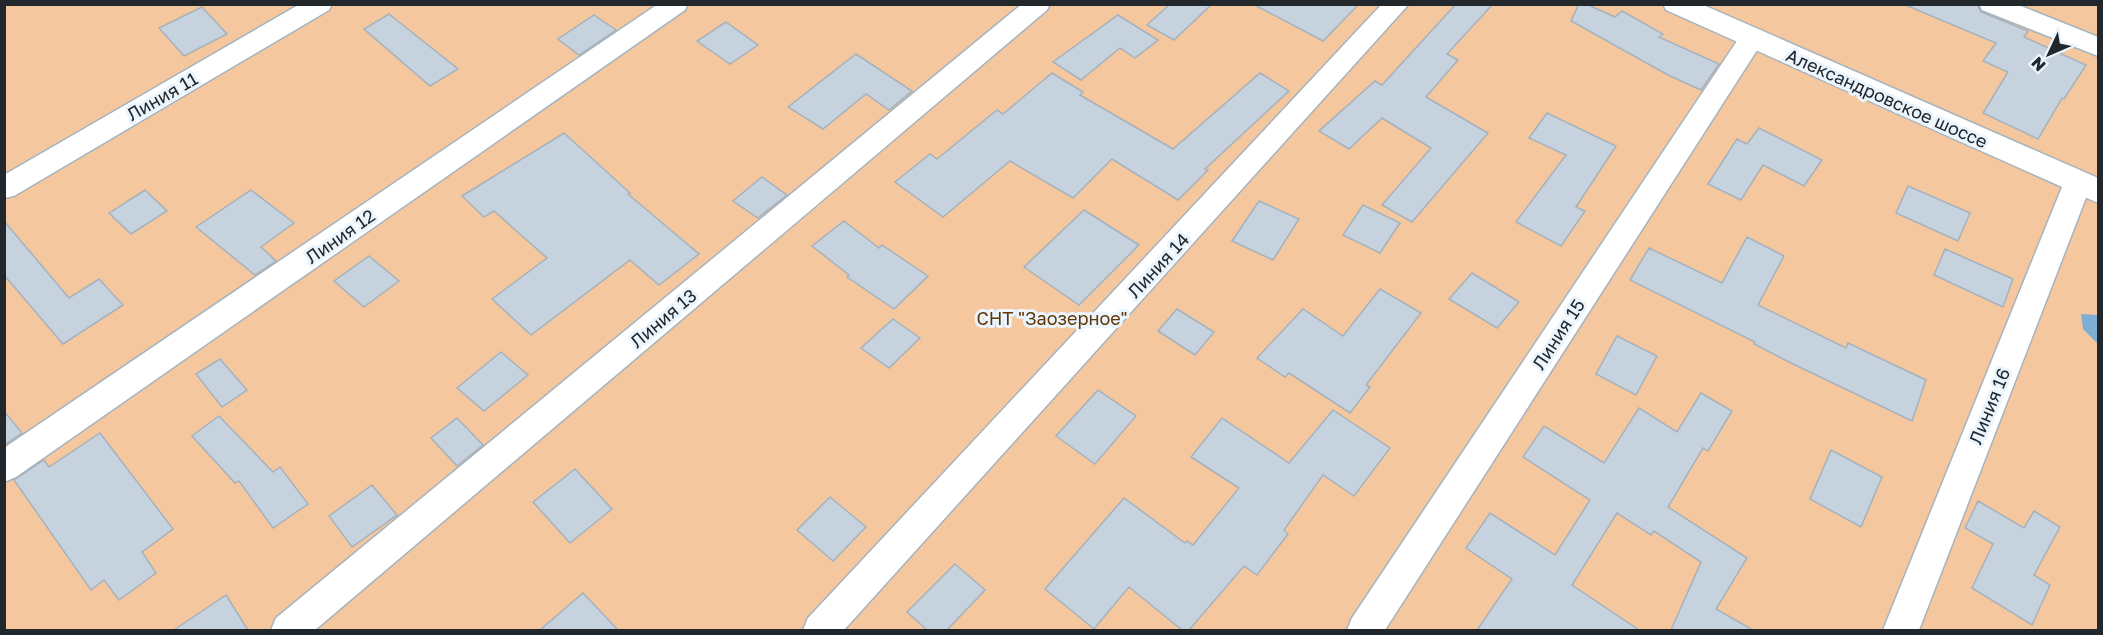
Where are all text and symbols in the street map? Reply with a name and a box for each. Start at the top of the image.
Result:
north arrow [2019,24,2079,84]
street label: Александровское шоссе [1783,44,1991,152]
text: N [2027,53,2050,76]
street label: Линия 11 [123,67,202,125]
street label: Линия 12 [301,204,379,268]
street label: Линия 14 [1123,228,1193,302]
street label: Линия 13 [625,284,701,352]
street label: Линия 15 [1527,295,1589,373]
park label: СНТ "Заозерное" [976,307,1128,329]
street label: Линия 16 [1964,365,2014,447]

